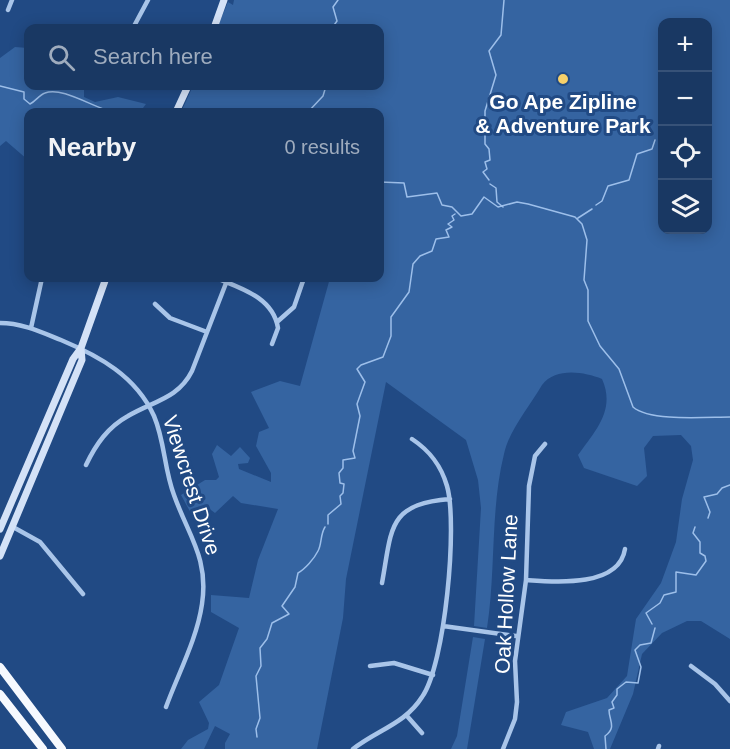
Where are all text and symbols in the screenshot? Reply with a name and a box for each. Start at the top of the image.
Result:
map controls [658,18,712,234]
button: + [658,18,712,72]
search box [24,24,384,90]
icon: search [45,41,78,74]
text: Search here [93,44,213,69]
marker: Go Ape Zipline & Adventure Park [556,72,570,86]
button: − [658,72,712,126]
place label: Go Ape Zipline & Adventure Park [475,90,651,137]
button: locate [658,126,712,180]
text: Nearby [48,132,136,162]
text: 0 results [284,136,360,158]
button: layers [658,180,712,234]
street label: Viewcrest Drive [159,412,225,558]
street label: Oak Hollow Lane [490,514,522,674]

